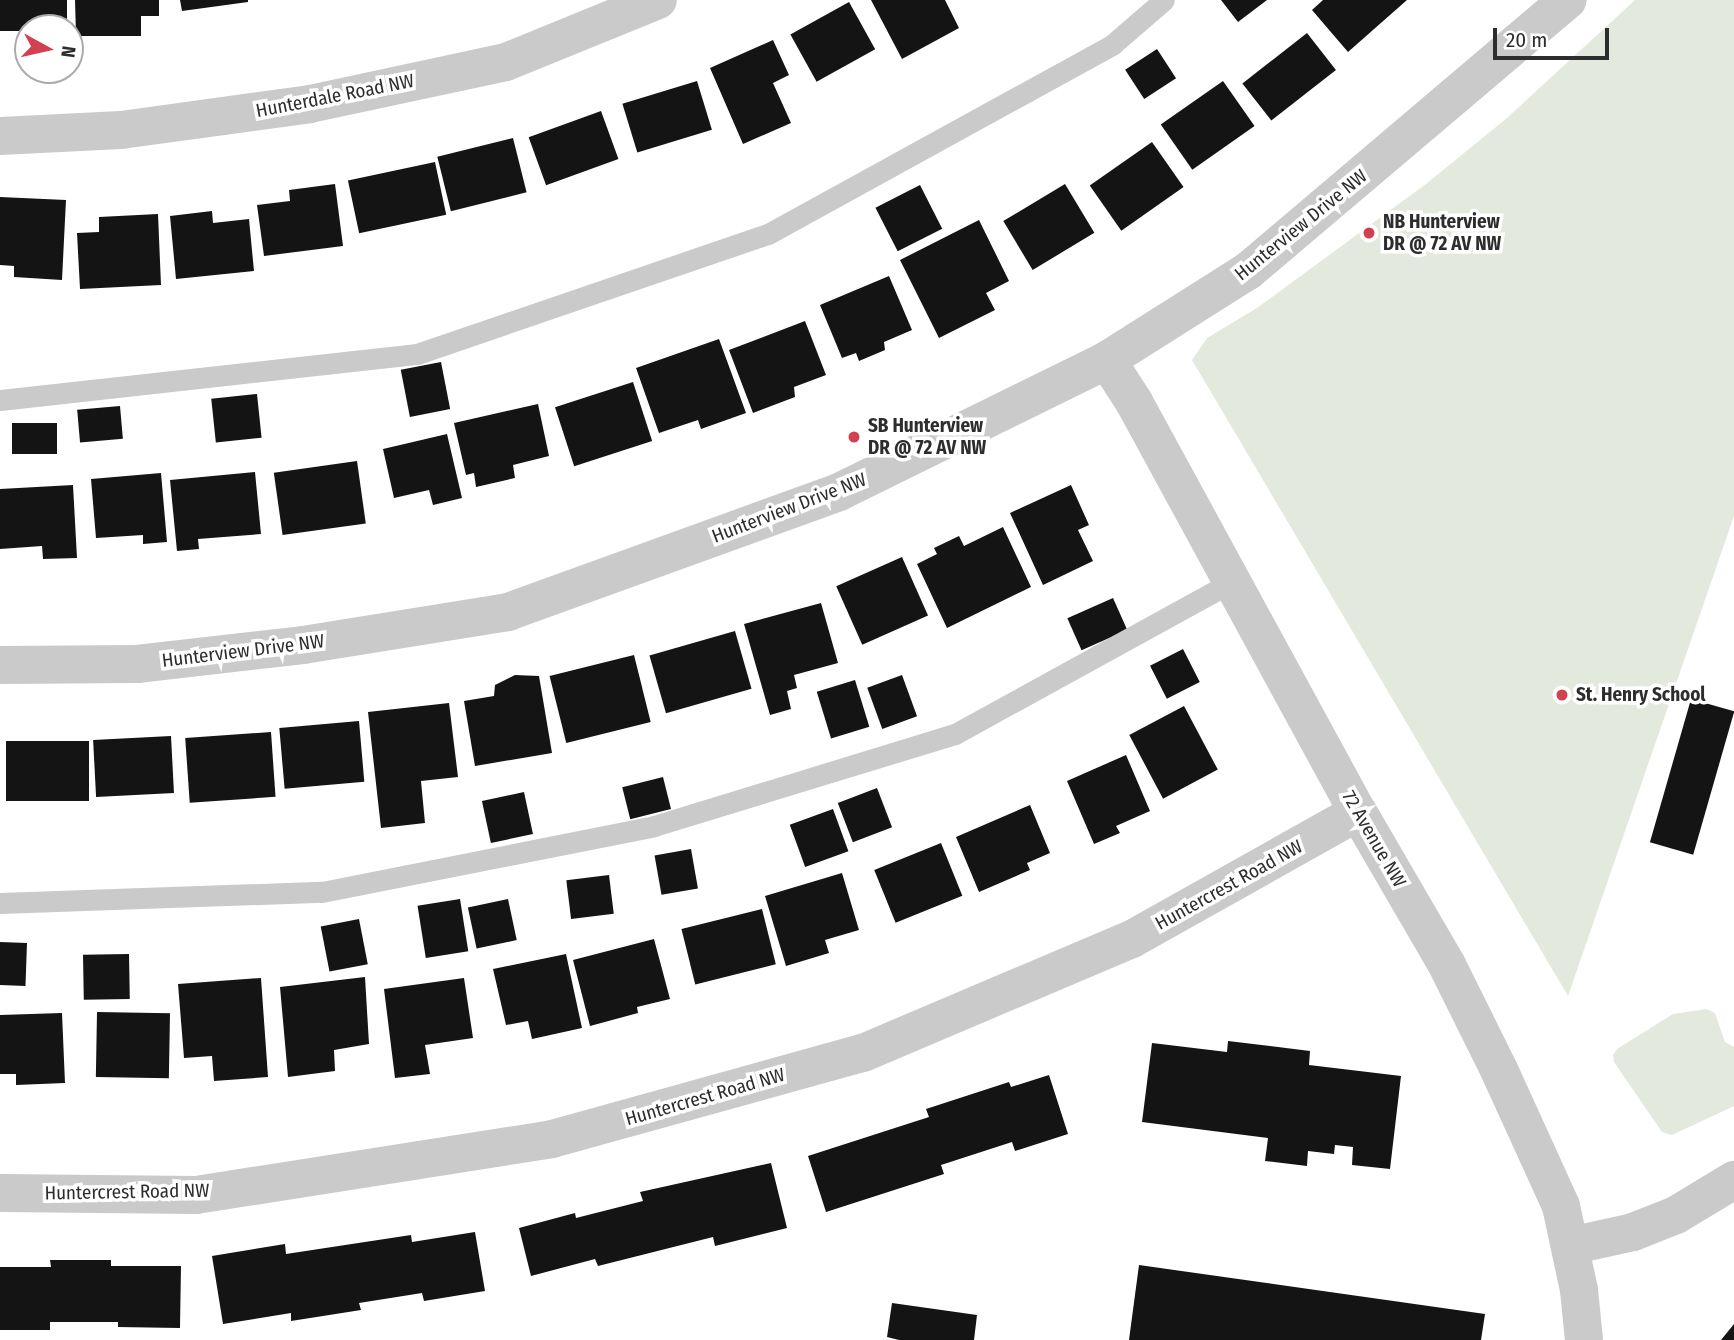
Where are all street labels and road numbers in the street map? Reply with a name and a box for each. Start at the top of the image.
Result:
street label: Hunterdale Road NW [254,69,416,123]
street label: Hunterview Drive NW [1230,165,1372,285]
street label: Hunterview Drive NW [709,468,869,548]
street label: Hunterview Drive NW [161,630,325,672]
street label: 72 Avenue NW [1337,787,1411,891]
street label: Huntercrest Road NW [1151,835,1307,935]
street label: Huntercrest Road NW [623,1063,787,1131]
street label: Huntercrest Road NW [44,1179,210,1205]

